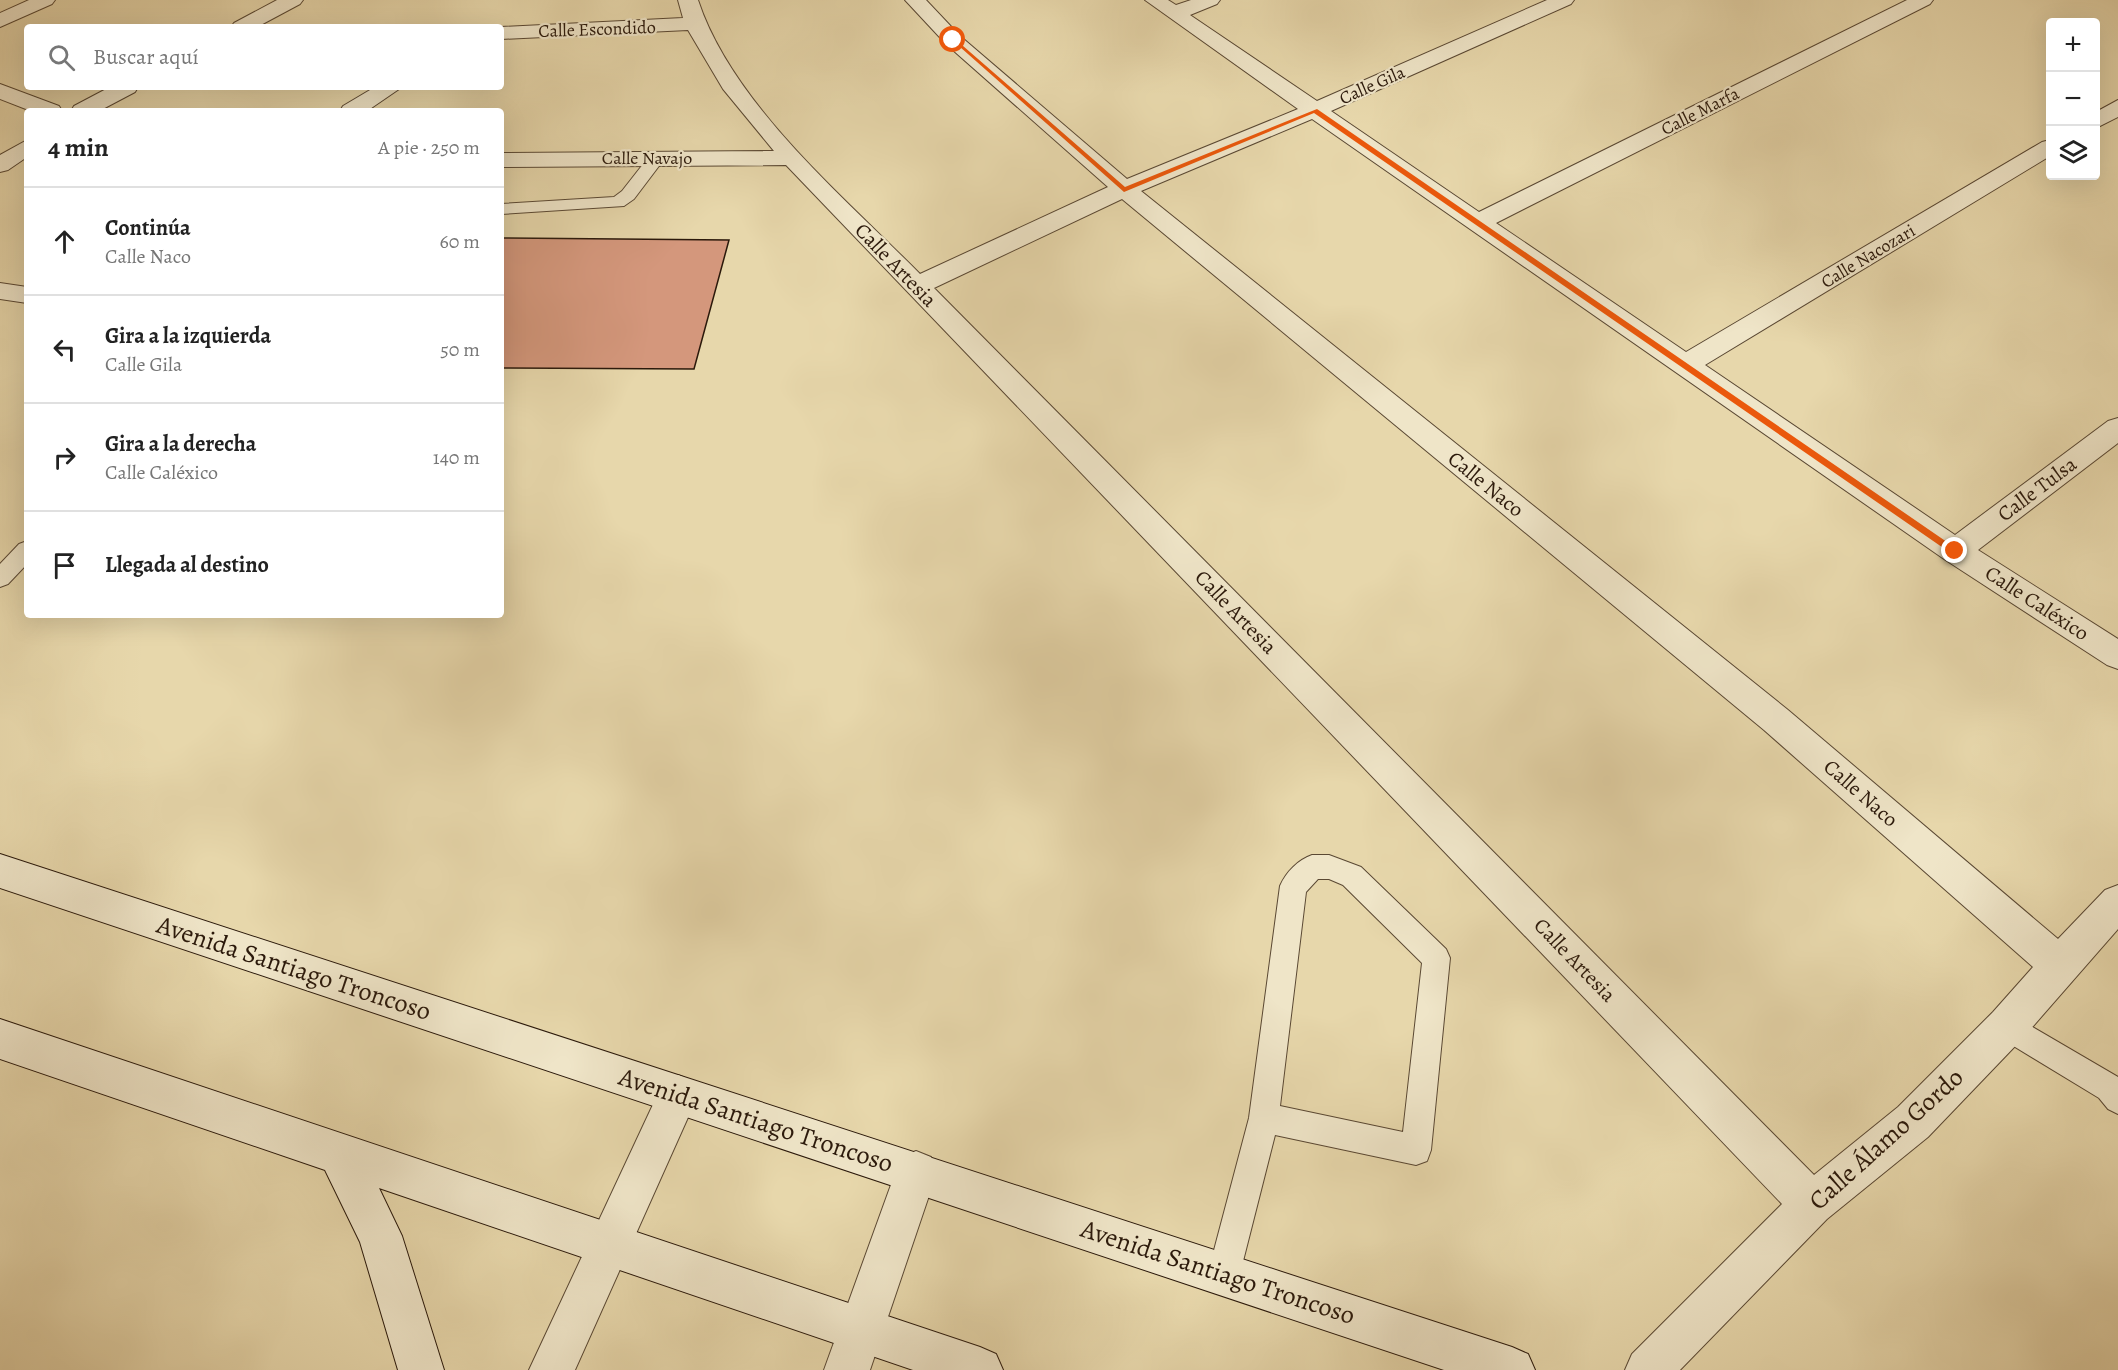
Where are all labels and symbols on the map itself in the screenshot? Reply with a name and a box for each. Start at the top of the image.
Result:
street label: Calle Escondido [538,15,656,43]
route start [939,26,965,52]
street label: Calle Gila [1335,60,1409,110]
street label: Calle Marfa [1657,81,1744,141]
street label: Calle Navajo [602,146,692,170]
street label: Calle Artesia [849,217,943,313]
street label: Calle Nacozari [1816,218,1920,294]
street label: Calle Naco [1442,445,1530,523]
street label: Calle Tulsa [1992,450,2082,528]
route end [1941,537,1967,563]
street label: Calle Caléxico [1980,559,2094,647]
street label: Calle Artesia [1189,564,1283,660]
street label: Calle Naco [1818,753,1904,833]
street label: Avenida Santiago Troncoso [151,907,436,1029]
street label: Calle Artesia [1528,912,1622,1008]
street label: Avenida Santiago Troncoso [613,1059,898,1181]
street label: Calle Álamo Gordo [1801,1060,1971,1218]
street label: Avenida Santiago Troncoso [1075,1211,1360,1333]

